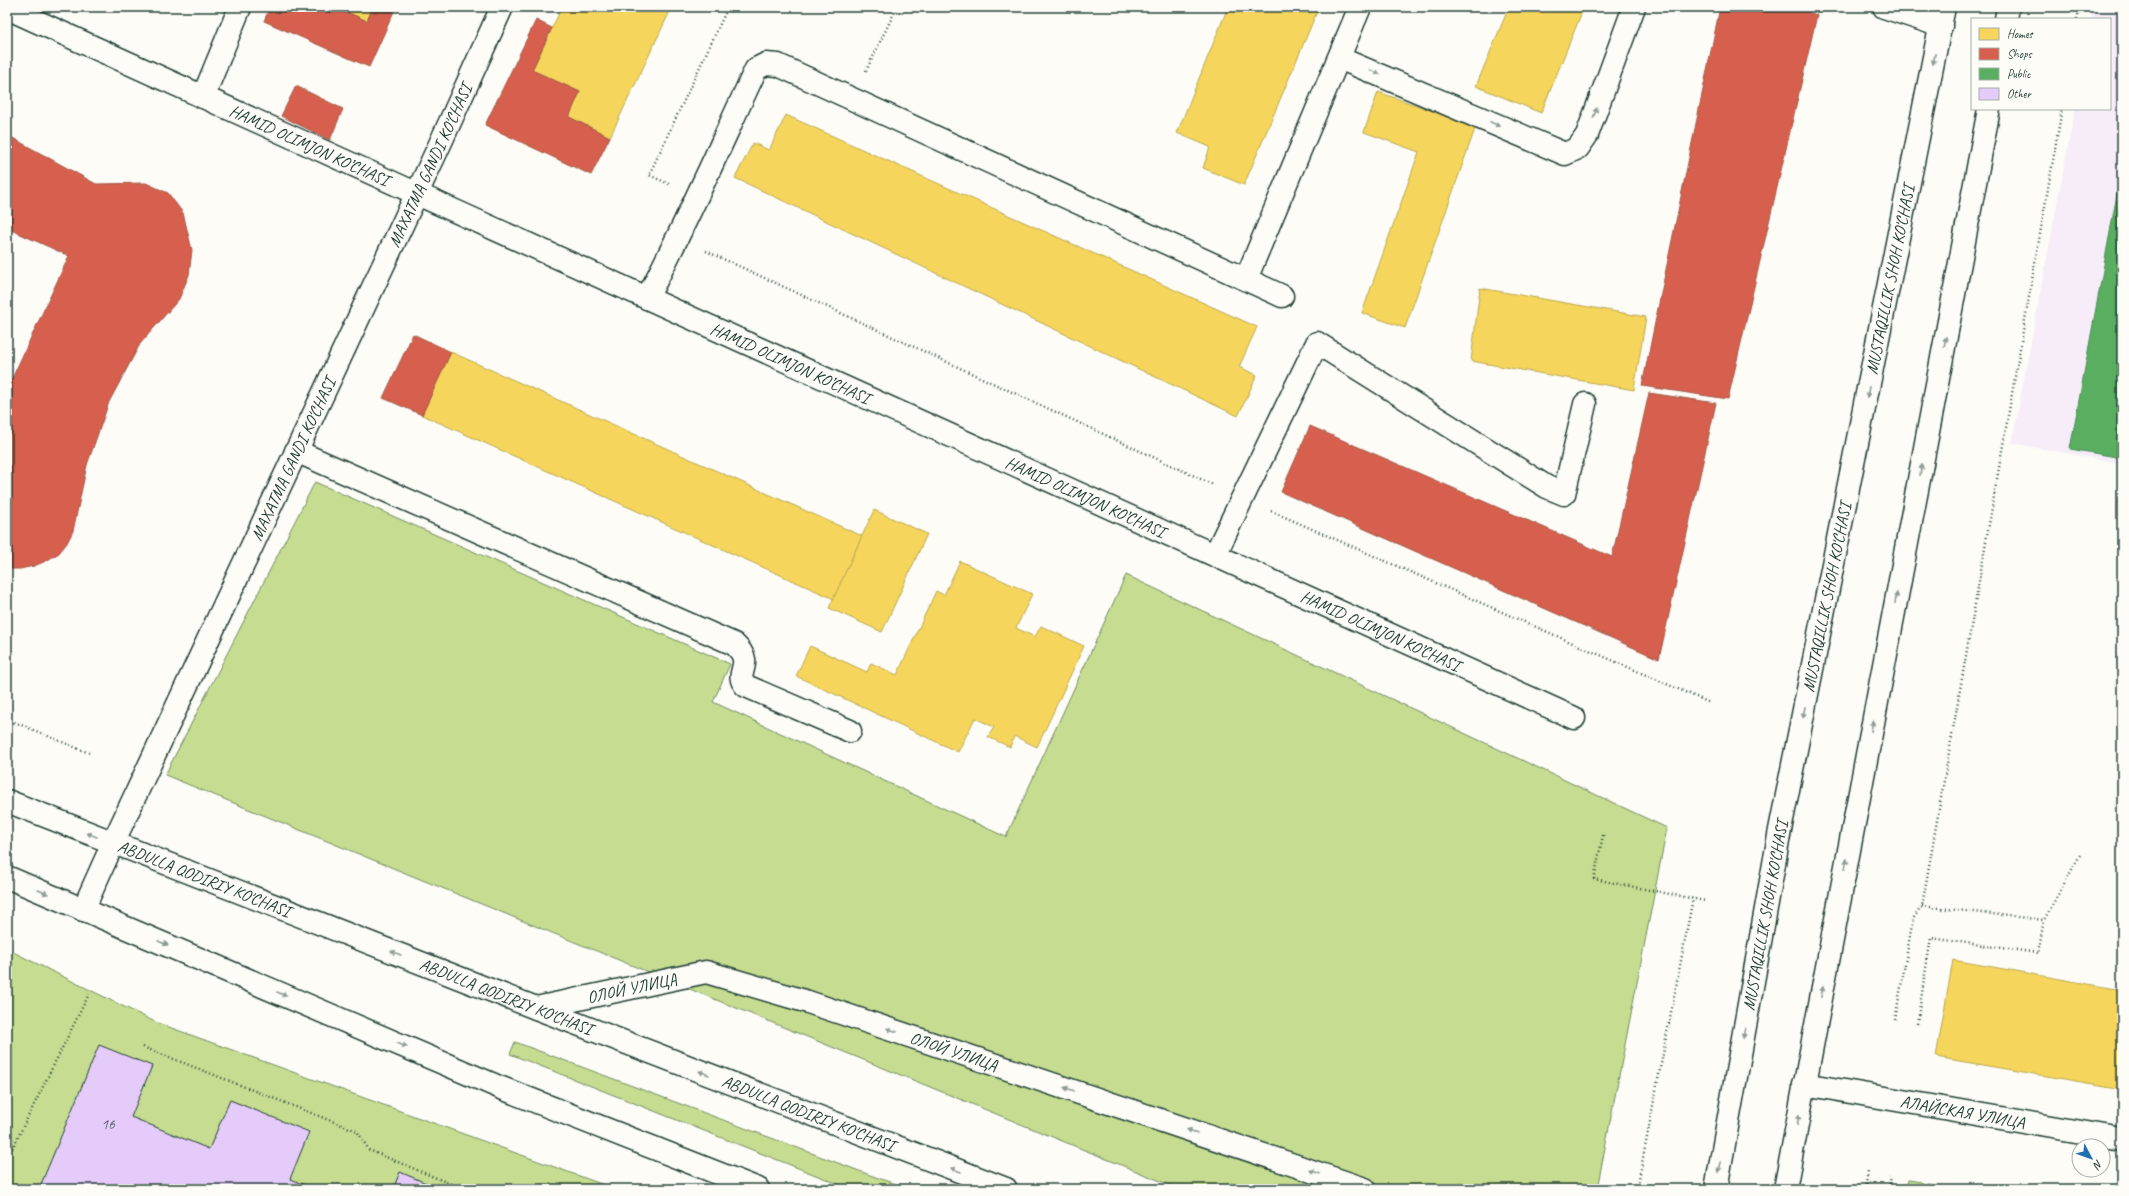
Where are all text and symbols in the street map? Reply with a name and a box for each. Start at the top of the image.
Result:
legend [1971,18,2111,110]
text: Homes [2007,26,2034,42]
text: Shops [2007,46,2032,62]
one-way arrow [1931,53,1937,65]
text: Public [2007,66,2031,82]
one-way arrow [1370,70,1382,76]
street label: MAXATMA GANDI KO'CHASI [383,77,478,250]
text: Other [2007,86,2033,102]
street label: HAMID OLIMJON KO’CHASI [226,100,396,192]
one-way arrow [1592,107,1598,119]
one-way arrow [1489,121,1501,127]
street label: MUSTAQILLIK SHOH KO'CHASI [1861,179,1920,376]
street label: HAMID OLIMJON KO’CHASI [707,318,877,410]
one-way arrow [1942,336,1948,349]
street label: MAXATMA GANDI KO'CHASI [246,371,342,544]
one-way arrow [1864,386,1870,399]
street label: HAMID OLIMJON KO’CHASI [1002,452,1172,544]
one-way arrow [1918,464,1924,476]
street label: MUSTAQILLIK SHOH KO'CHASI [1798,497,1857,694]
street label: HAMID OLIMJON KO’CHASI [1297,586,1467,678]
one-way arrow [1894,592,1900,604]
one-way arrow [1800,706,1806,718]
one-way arrow [1870,720,1876,732]
street label: MUSTAQILLIK SHOH KO'CHASI [1738,815,1793,1012]
one-way arrow [86,832,97,838]
street label: ABDULLA QODIRIY KO'CHASI [115,835,297,923]
one-way arrow [1843,858,1849,870]
one-way arrow [37,890,49,896]
one-way arrow [157,940,168,946]
one-way arrow [389,950,401,956]
street label: ABDULLA QODIRIY KO'CHASI [417,954,599,1041]
street label: ОЛОЙ УЛИЦА [585,968,679,1008]
one-way arrow [1819,986,1825,998]
one-way arrow [277,991,288,997]
one-way arrow [886,1027,898,1033]
street label: ОЛОЙ УЛИЦА [907,1027,1001,1076]
one-way arrow [1741,1027,1747,1039]
one-way arrow [396,1042,407,1048]
one-way arrow [698,1069,710,1075]
street label: ABDULLA QODIRIY KO'CHASI [719,1071,902,1158]
one-way arrow [1062,1086,1074,1092]
street label: АЛАЙСКАЯ УЛИЦА [1899,1091,2027,1133]
one-way arrow [1795,1113,1801,1126]
house number: 16 [101,1115,116,1134]
one-way arrow [1186,1127,1198,1133]
north arrow [2071,1138,2111,1178]
text: N [2090,1157,2106,1173]
one-way arrow [1717,1161,1723,1173]
one-way arrow [950,1166,962,1172]
one-way arrow [1309,1169,1321,1175]

